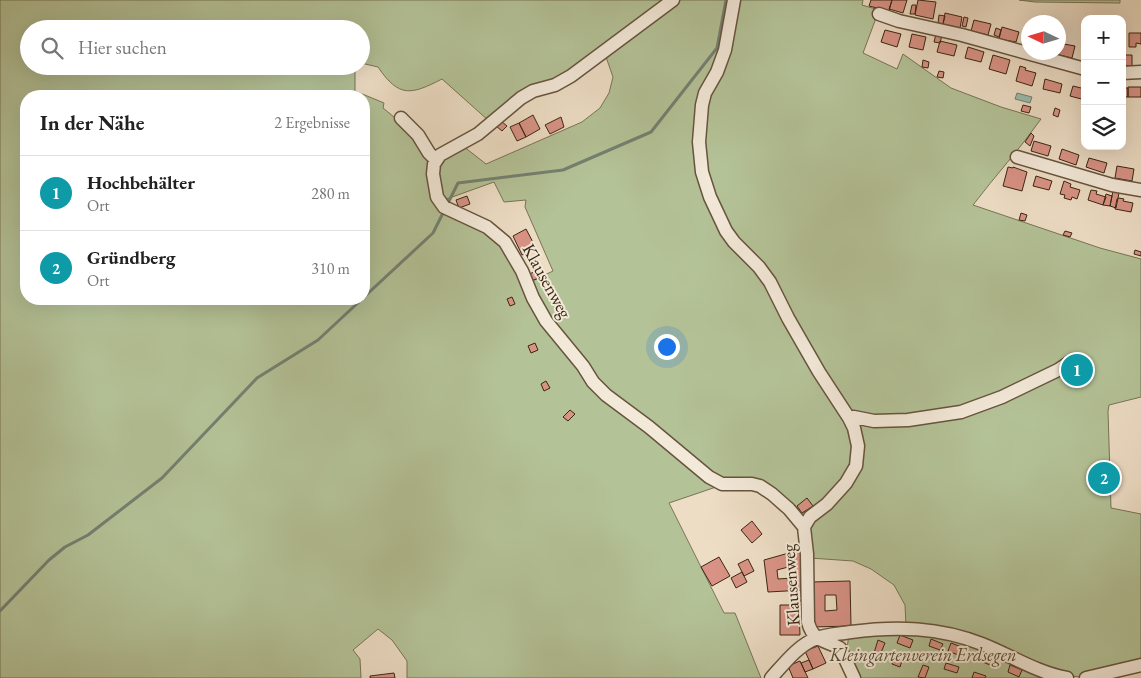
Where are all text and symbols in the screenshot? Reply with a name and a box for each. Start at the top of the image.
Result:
north arrow [1021,15,1066,60]
map controls [1081,15,1126,150]
button: + [1081,15,1126,60]
search box [20,20,370,75]
icon: search [38,34,66,62]
text: Hier suchen [78,35,167,60]
button: − [1081,60,1126,105]
button: layers [1081,105,1126,150]
text: In der Nähe [40,109,145,136]
text: 2 Ergebnisse [274,112,350,133]
text: Hochbehälter [87,170,195,195]
text: 1 [52,183,60,204]
text: 280 m [311,183,350,204]
text: Ort [87,195,110,216]
street label: Klausenweg [518,239,577,322]
text: Gründberg [87,245,176,270]
text: 2 [52,258,60,279]
text: 310 m [311,258,350,279]
text: Ort [87,270,110,291]
your location [654,334,680,360]
pin: 1 [1061,351,1093,389]
pin: 2 [1088,459,1120,497]
street label: Klausenweg [776,543,805,627]
park label: Kleingartenverein Erdsegen [829,643,1016,667]

